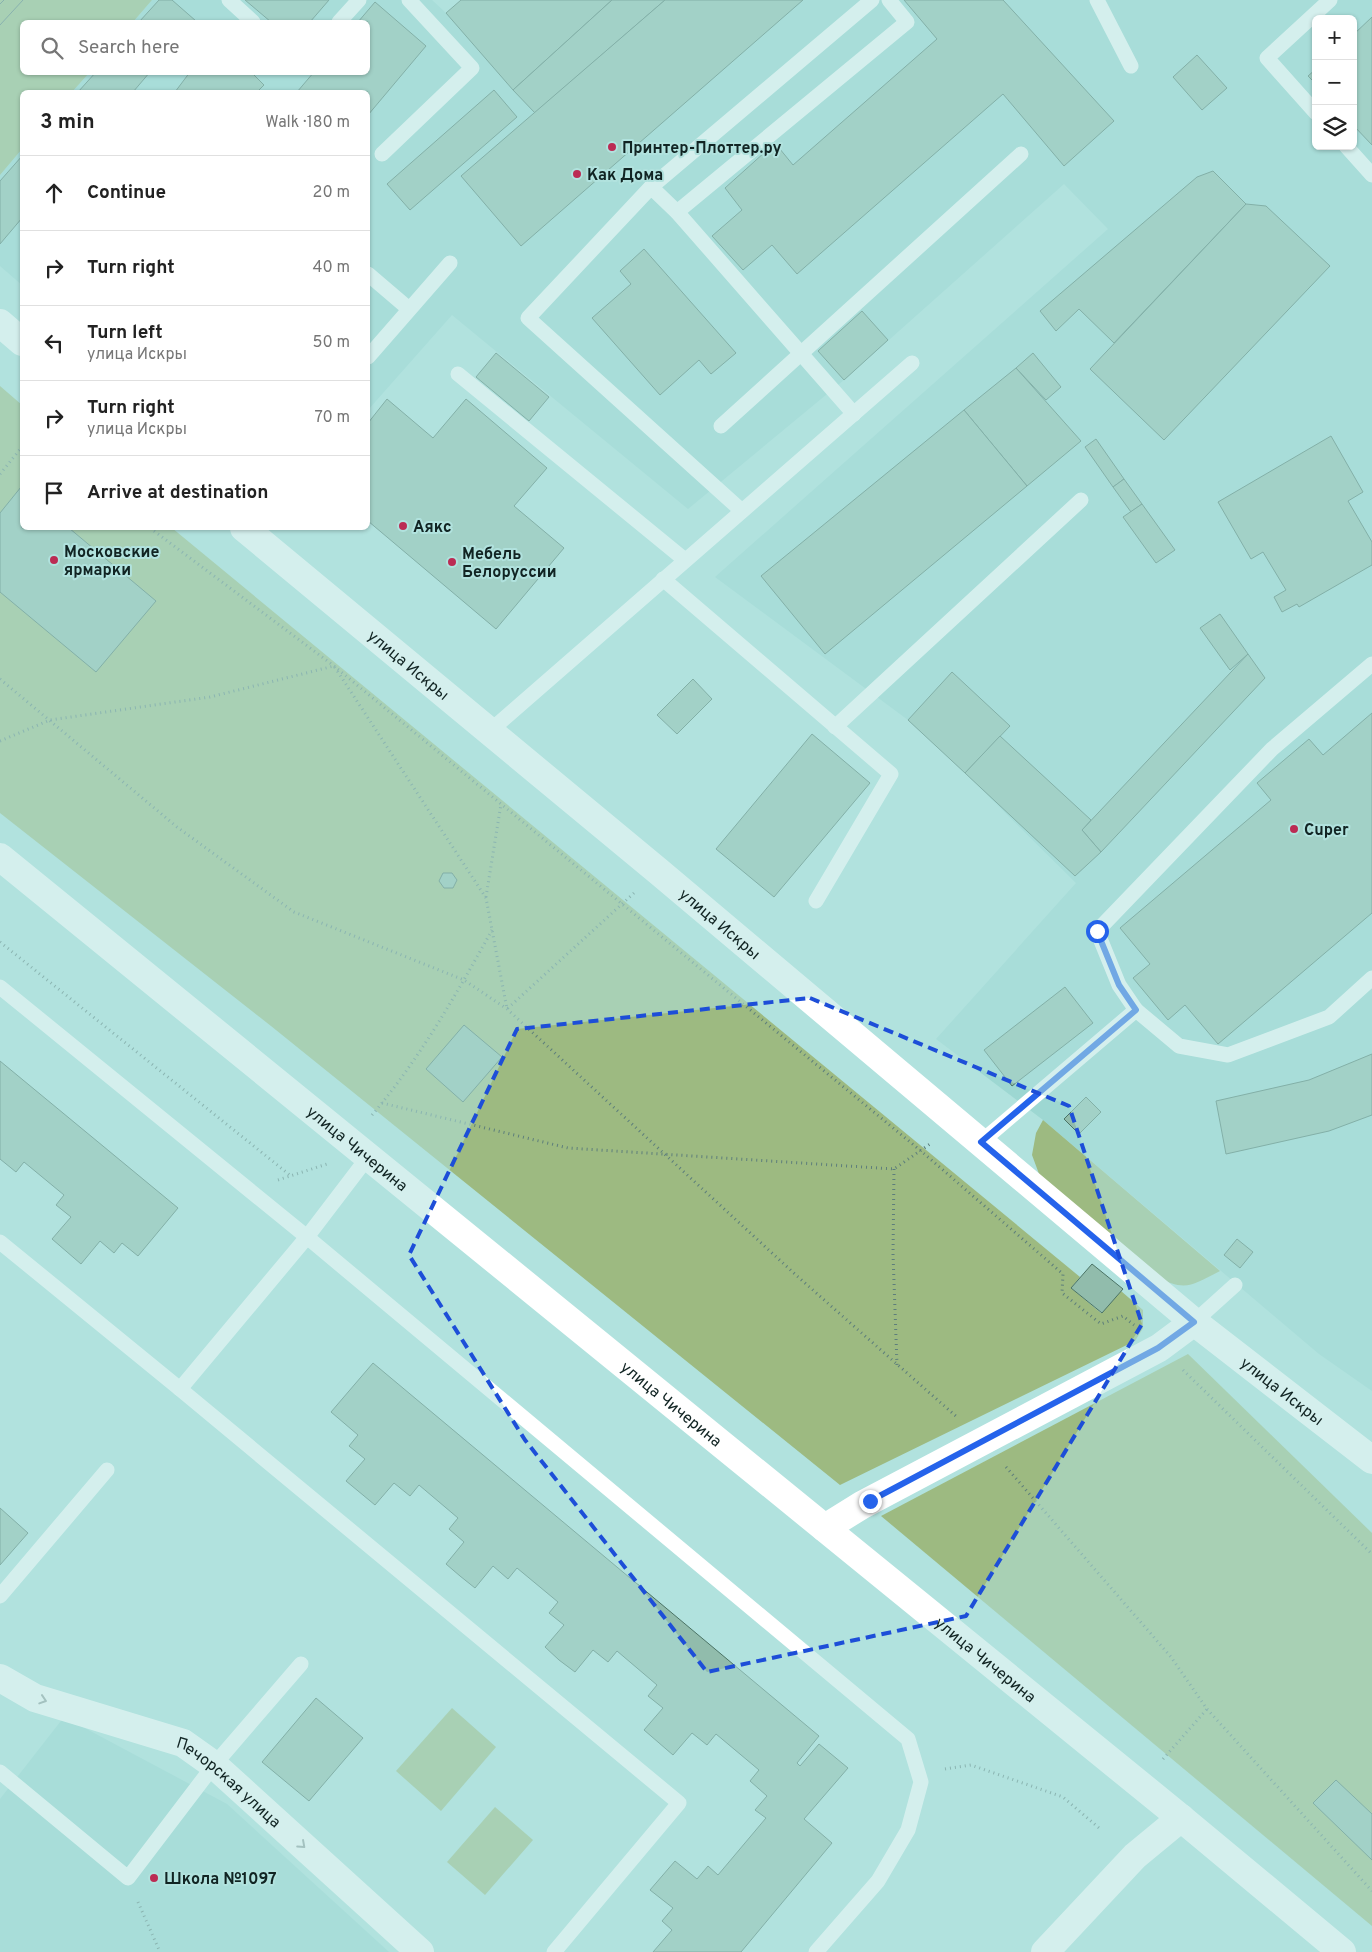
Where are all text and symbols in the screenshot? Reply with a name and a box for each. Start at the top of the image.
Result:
map controls [1312,15,1357,150]
button: + [1312,15,1357,60]
search box [20,20,370,75]
icon: search [38,34,66,62]
text: Search here [78,36,180,60]
button: − [1312,60,1357,105]
button: layers [1312,105,1357,150]
text: 3 min [40,109,95,136]
text: Walk · 180 m [265,113,350,133]
place label: Принтер-Плоттер.ру [622,139,782,159]
marker: Принтер-Плоттер.ру [606,141,618,153]
place label: Как Дома [587,166,663,186]
marker: Как Дома [571,168,583,180]
icon: ahead [40,179,68,207]
text: Continue [87,181,166,205]
text: 20 m [313,183,350,203]
icon: right [40,254,68,282]
text: Turn right [87,256,175,280]
text: 40 m [312,258,350,278]
text: Turn left [87,321,163,345]
icon: left [40,329,68,357]
text: 50 m [313,333,350,353]
text: улица Искры [87,345,187,365]
text: Turn right [87,396,175,420]
icon: right [40,404,68,432]
text: 70 m [315,408,350,428]
text: улица Искры [87,420,187,440]
icon: arrive [40,479,68,507]
text: Arrive at destination [87,481,268,505]
place label: Аякс [413,518,452,538]
marker: Аякс [397,520,409,532]
place label: Московские ярмарки [64,543,160,581]
place label: Мебель Белоруссии [462,545,557,583]
marker: Московские ярмарки [48,554,60,566]
marker: Мебель Белоруссии [446,556,458,568]
street label: улица Искры [363,626,452,706]
place label: Cuper [1304,821,1349,841]
marker: Cuper [1288,823,1300,835]
street label: улица Искры [674,885,764,965]
route start [1086,920,1109,943]
street label: улица Чичерина [302,1102,411,1197]
street label: улица Искры [1236,1354,1327,1431]
street label: улица Чичерина [616,1358,725,1452]
route end [859,1490,882,1513]
street label: улица Чичерина [930,1614,1039,1708]
one-way arrow [38,1695,47,1705]
street label: Печорская улица [174,1734,284,1833]
one-way arrow [296,1839,305,1848]
place label: Школа №1097 [164,1870,277,1890]
marker: Школа №1097 [148,1872,160,1884]

